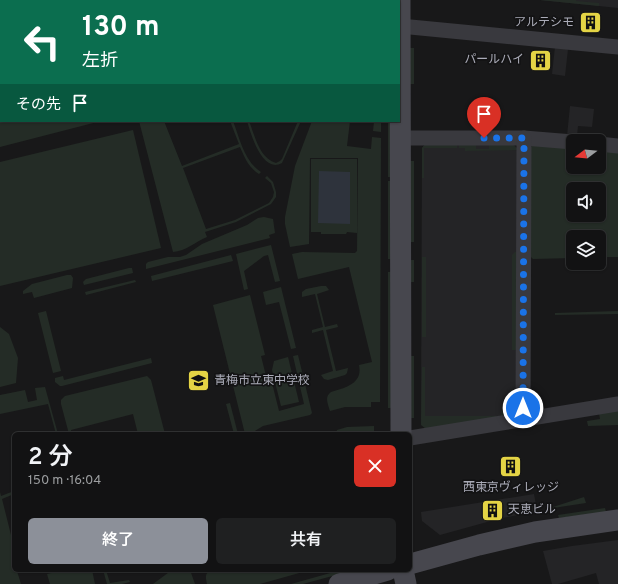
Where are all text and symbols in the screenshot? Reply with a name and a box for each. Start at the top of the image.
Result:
text: 130 m [82,10,160,46]
building icon: アルテシモ [577,10,603,36]
place label: アルテシモ [514,15,574,31]
icon: left [16,16,68,68]
building icon: パールハイ [527,47,553,73]
text: 左折 [82,50,118,73]
place label: パールハイ [464,52,524,68]
icon: arrive [69,92,91,114]
text: その先 [16,96,61,115]
pin [467,97,501,138]
icon: arrive [473,103,495,125]
north arrow [566,134,606,174]
map controls [566,134,606,270]
button: sound [566,182,606,222]
button: layers [566,230,606,270]
school or university icon: 青梅市立東中学校 [185,368,211,394]
place label: 青梅市立東中学校 [214,373,310,389]
position arrow [502,387,544,429]
text: 2 分 [28,443,73,473]
button: close [354,445,396,487]
building icon: 西東京ヴィレッジ [498,454,524,480]
text: 150 m · 16:04 [28,473,101,489]
place label: 西東京ヴィレッジ [463,480,559,496]
building icon: 天恵ビル [480,497,506,523]
place label: 天恵ビル [508,502,556,518]
button: 終了 [28,518,208,564]
button: 共有 [216,518,396,564]

